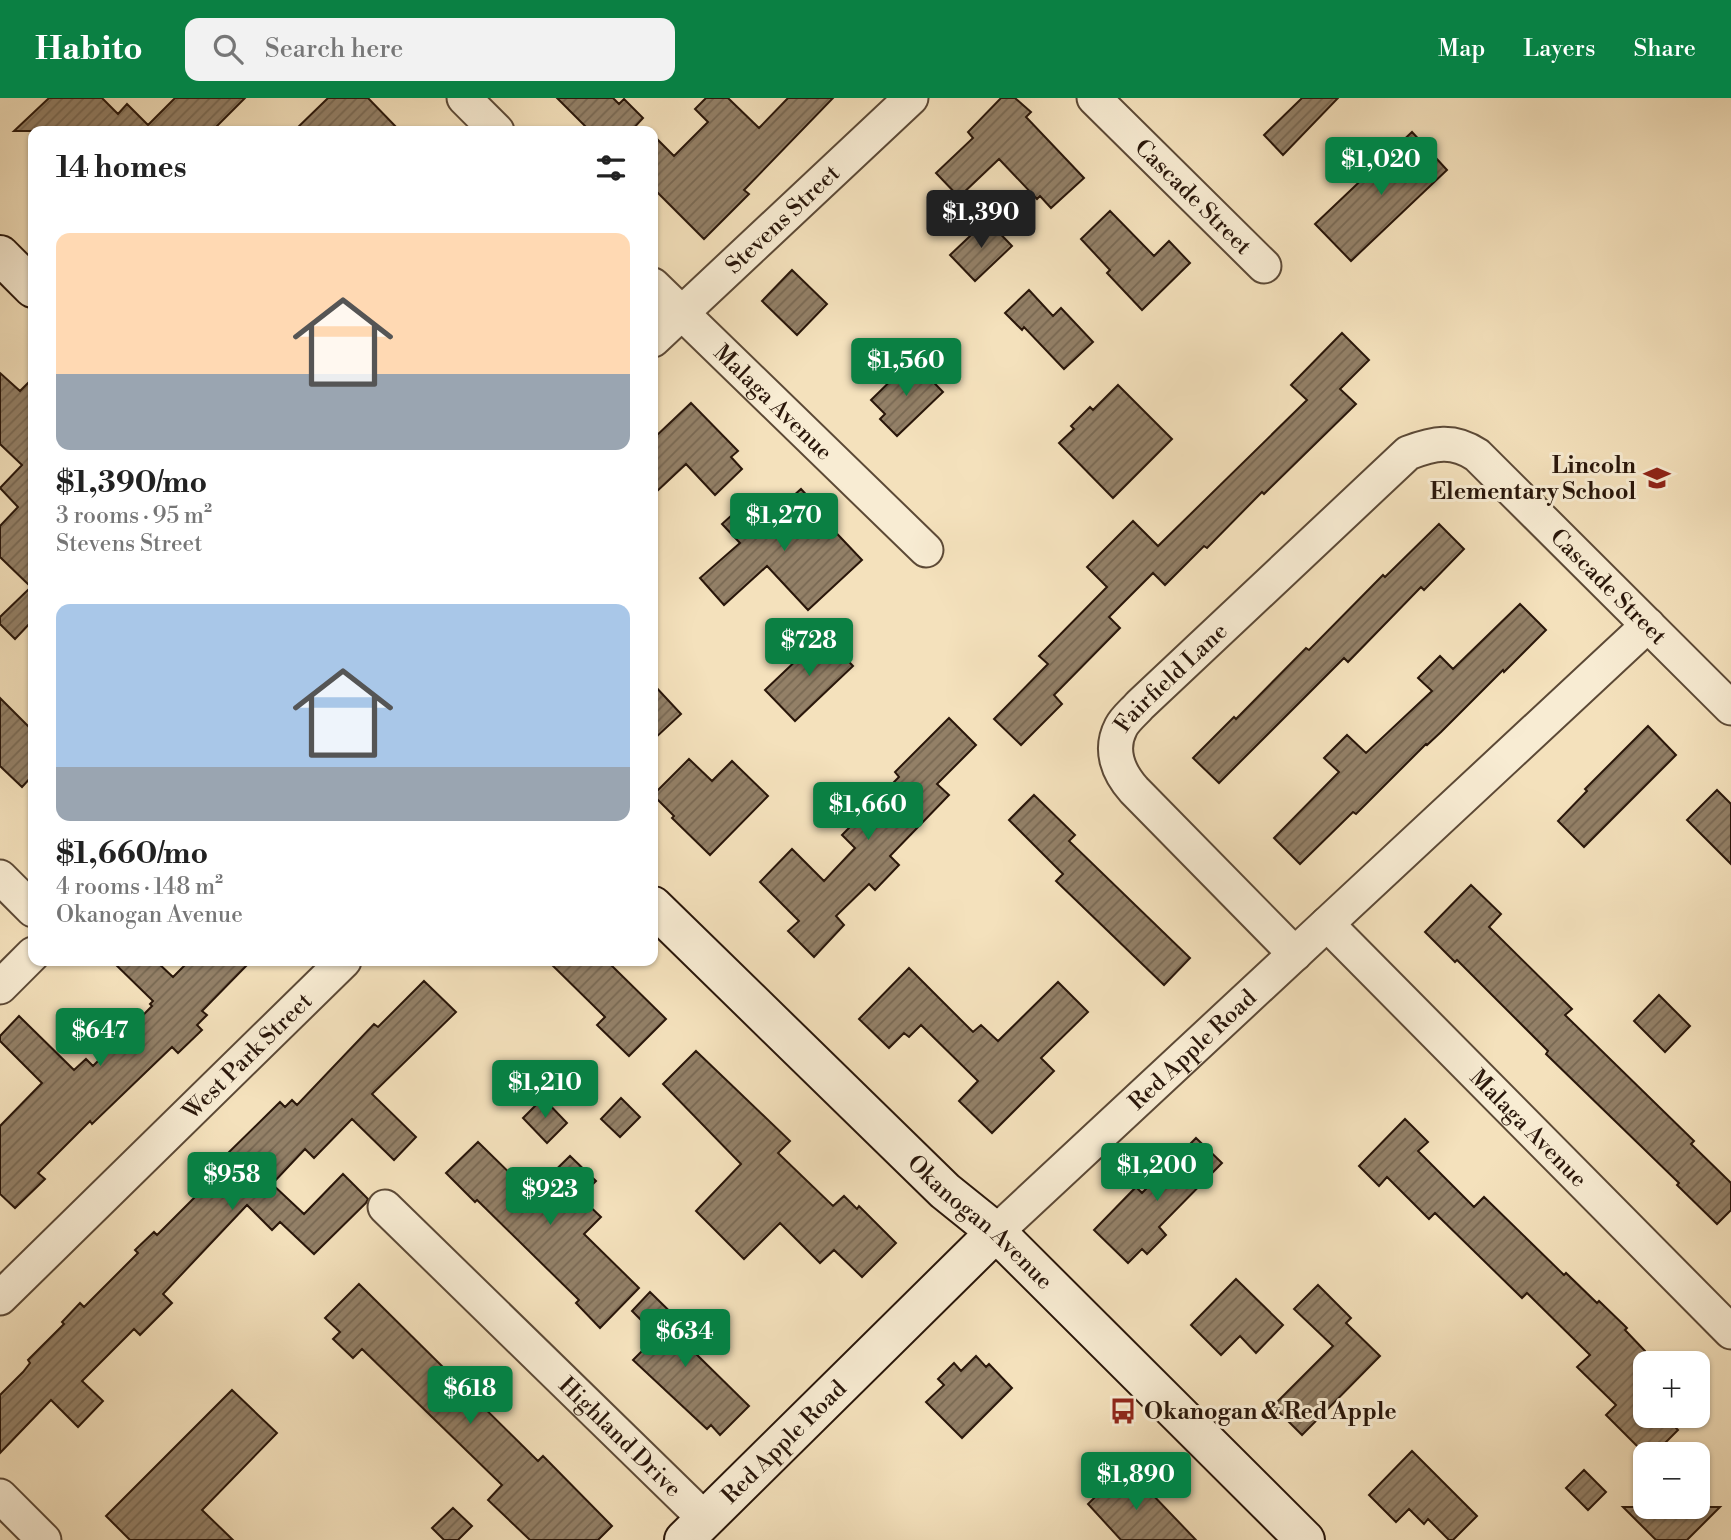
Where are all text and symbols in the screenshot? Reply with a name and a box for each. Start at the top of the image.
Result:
search box [185,18,675,81]
text: Habito [35,29,143,70]
icon: search [209,30,247,68]
text: Search here [265,33,404,65]
text: Map [1438,34,1485,64]
text: Layers [1523,34,1595,64]
text: Share [1633,34,1696,64]
street label: Cascade Street [1129,133,1257,261]
pin: $1,020 [1324,138,1438,197]
text: $1,020 [1341,146,1421,174]
text: 14 homes [56,149,187,187]
icon: filters [592,149,630,187]
street label: Stevens Street [720,159,846,280]
pin: $1,390 [924,190,1038,250]
text: $1,390 [942,199,1020,227]
icon: home [280,279,406,405]
pin: $1,560 [849,338,963,398]
street label: Malaga Avenue [708,339,838,467]
text: $1,560 [867,347,945,375]
place label: Lincoln Elementary School [1430,452,1636,506]
school or university icon: Lincoln Elementary School [1642,463,1672,493]
text: $1,390/mo [56,464,207,502]
pin: $1,270 [727,494,841,553]
text: 3 rooms · 95 m² [56,502,212,530]
text: $1,270 [746,502,822,530]
street label: Cascade Street [1544,523,1672,651]
text: Stevens Street [56,530,202,558]
street label: Fairfield Lane [1109,617,1233,738]
pin: $728 [768,618,850,678]
text: $728 [781,627,837,655]
icon: home [280,650,406,776]
pin: $1,660 [811,782,925,842]
text: $1,660 [829,791,907,819]
text: $1,660/mo [56,835,208,873]
text: 4 rooms · 148 m² [56,873,223,901]
text: Okanogan Avenue [56,901,243,929]
street label: Red Apple Road [1123,984,1262,1116]
street label: West Park Street [177,987,318,1127]
pin: $647 [59,1009,141,1068]
text: $647 [72,1017,128,1045]
pin: $1,210 [488,1060,602,1120]
street label: Malaga Avenue [1464,1064,1593,1193]
text: $1,210 [508,1069,582,1097]
pin: $1,200 [1100,1144,1214,1203]
street label: Okanogan Avenue [901,1149,1058,1296]
pin: $958 [191,1152,273,1212]
text: $1,200 [1117,1152,1197,1180]
text: $958 [203,1161,261,1189]
pin: $923 [509,1168,591,1227]
text: $923 [522,1176,578,1204]
pin: $634 [644,1310,726,1369]
text: $634 [656,1318,714,1346]
map controls [1633,1351,1710,1519]
button: + [1633,1351,1710,1428]
pin: $618 [429,1366,511,1426]
street label: Highland Drive [553,1371,687,1503]
text: $618 [444,1375,496,1403]
street label: Red Apple Road [716,1375,853,1510]
bus stop icon: Okanogan & Red Apple [1108,1396,1138,1426]
place label: Okanogan & Red Apple [1144,1398,1397,1426]
button: − [1633,1442,1710,1519]
pin: $1,890 [1079,1452,1193,1512]
text: $1,890 [1097,1461,1175,1489]

